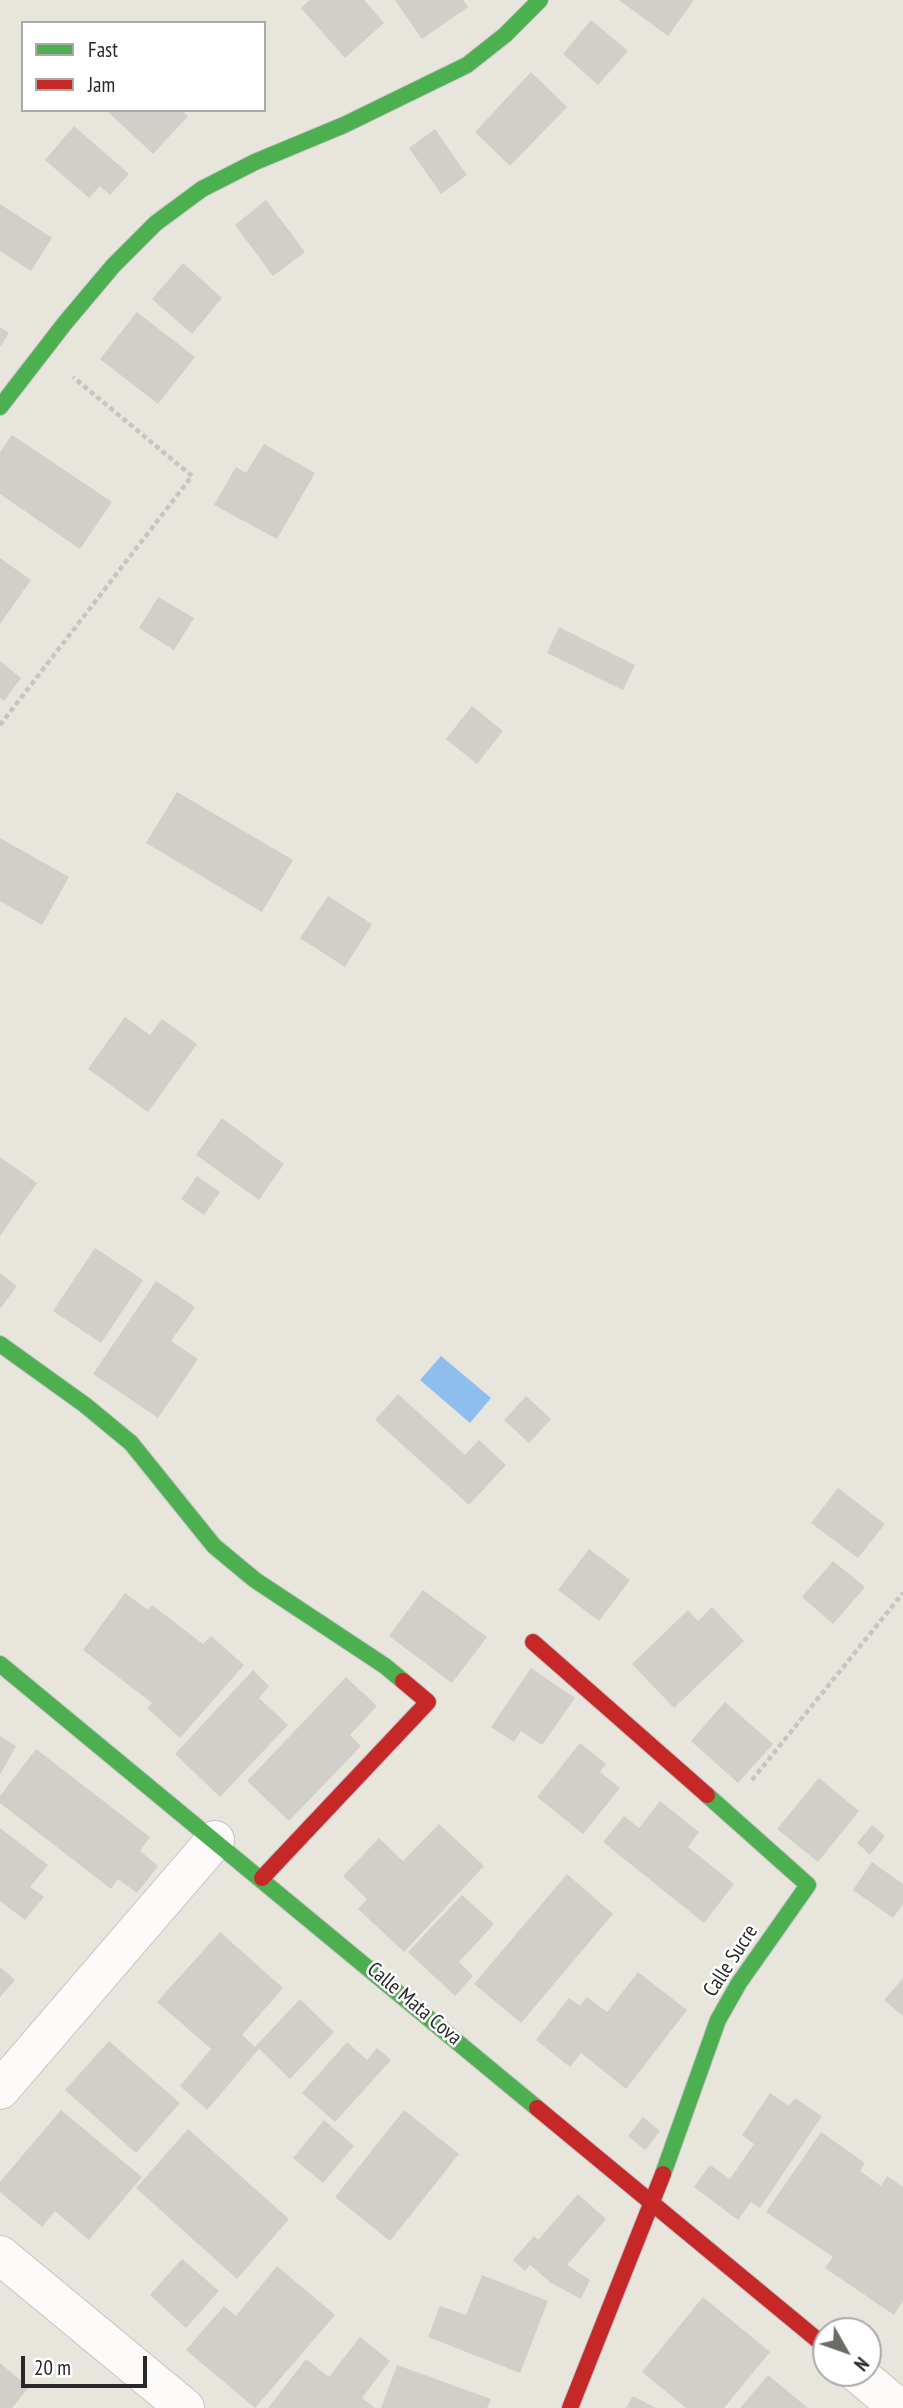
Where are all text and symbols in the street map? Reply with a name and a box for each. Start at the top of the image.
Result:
legend [21,21,266,112]
text: Fast [88,36,118,63]
text: Jam [88,71,115,98]
street label: Calle Sucre [698,1920,764,2002]
street label: Calle Mata Cova [362,1957,466,2051]
north arrow [812,2317,882,2387]
scale bar [24,2342,150,2386]
text: N [849,2353,874,2376]
text: 20 m [34,2354,71,2381]

